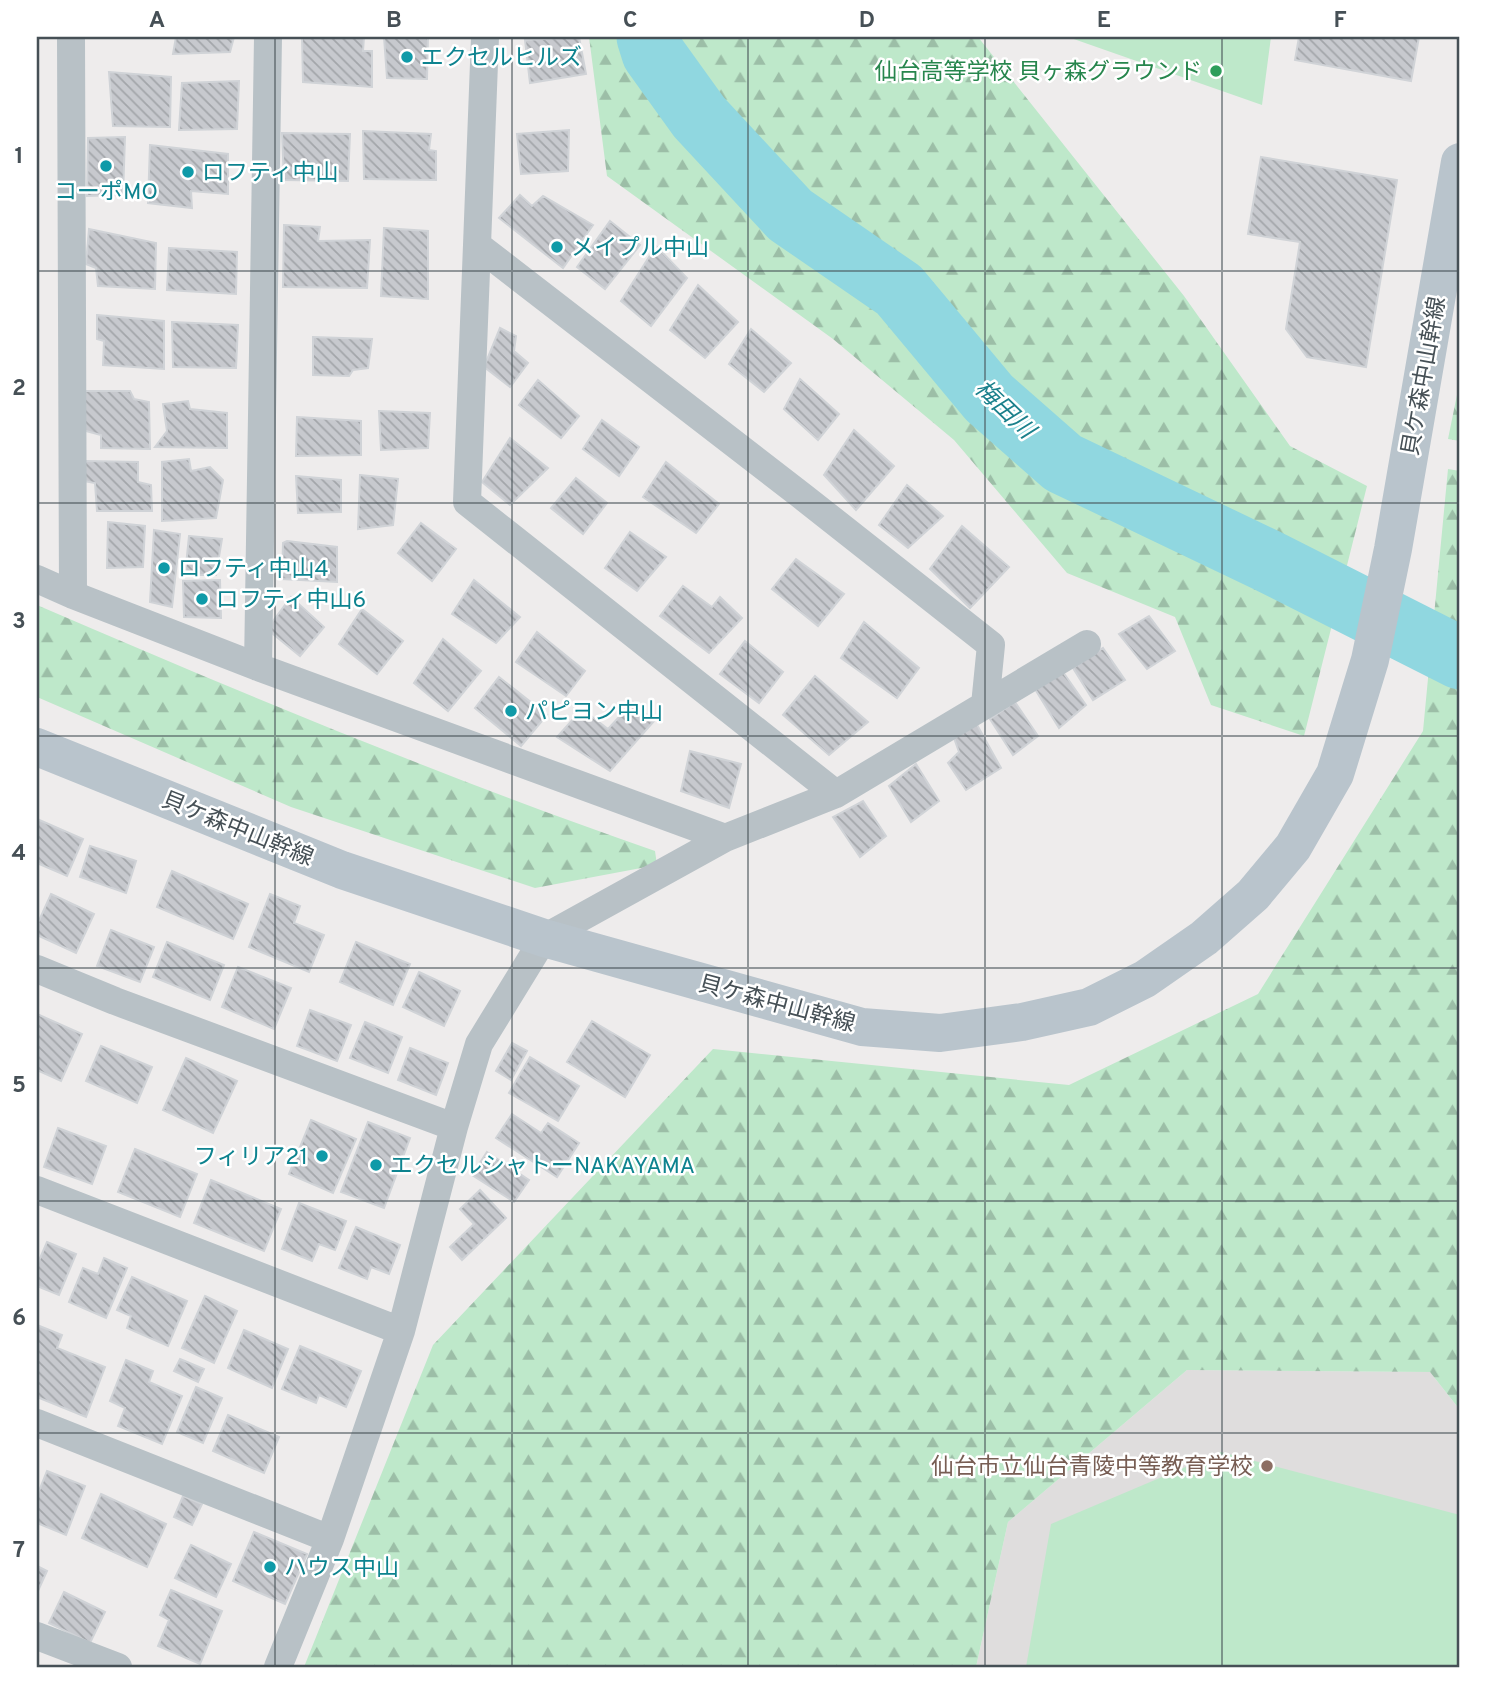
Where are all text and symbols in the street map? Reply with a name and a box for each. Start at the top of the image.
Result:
text: A [149,7,165,36]
text: B [386,7,402,36]
text: C [623,7,637,36]
text: D [859,7,875,36]
text: E [1097,7,1111,36]
text: F [1333,7,1347,36]
place label: エクセルヒルズ [421,45,582,74]
marker: エクセルヒルズ [399,49,415,65]
place label: 仙台高等学校 貝ヶ森グラウンド [875,59,1202,88]
marker: 仙台高等学校 貝ヶ森グラウンド [1208,63,1224,79]
text: 1 [14,143,24,172]
marker: コーポMO [98,158,114,174]
place label: ロフティ中山 [202,160,339,189]
marker: ロフティ中山 [180,164,196,180]
place label: コーポMO [54,179,158,208]
place label: メイプル中山 [571,235,709,264]
marker: メイプル中山 [549,239,565,255]
street label: 貝ケ森中山幹線 [1397,295,1454,458]
text: 2 [12,375,26,404]
water label: 梅田川 [967,375,1042,448]
place label: ロフティ中山4 [178,556,329,585]
marker: ロフティ中山4 [156,560,172,576]
place label: ロフティ中山6 [216,587,366,616]
marker: ロフティ中山6 [194,591,210,607]
text: 3 [12,608,26,637]
place label: パピヨン中山 [525,699,663,728]
marker: パピヨン中山 [503,703,519,719]
street label: 貝ケ森中山幹線 [157,787,317,874]
text: 4 [12,840,26,869]
street label: 貝ケ森中山幹線 [695,971,858,1040]
text: 5 [12,1072,26,1101]
place label: フィリア21 [194,1144,308,1173]
marker: フィリア21 [314,1148,330,1164]
place label: エクセルシャトーNAKAYAMA [390,1153,695,1182]
marker: エクセルシャトーNAKAYAMA [368,1157,384,1173]
text: 6 [12,1305,26,1334]
place label: 仙台市立仙台青陵中等教育学校 [931,1454,1253,1483]
marker: 仙台市立仙台青陵中等教育学校 [1259,1458,1275,1474]
text: 7 [13,1537,25,1566]
place label: ハウス中山 [284,1555,399,1584]
marker: ハウス中山 [262,1559,278,1575]

